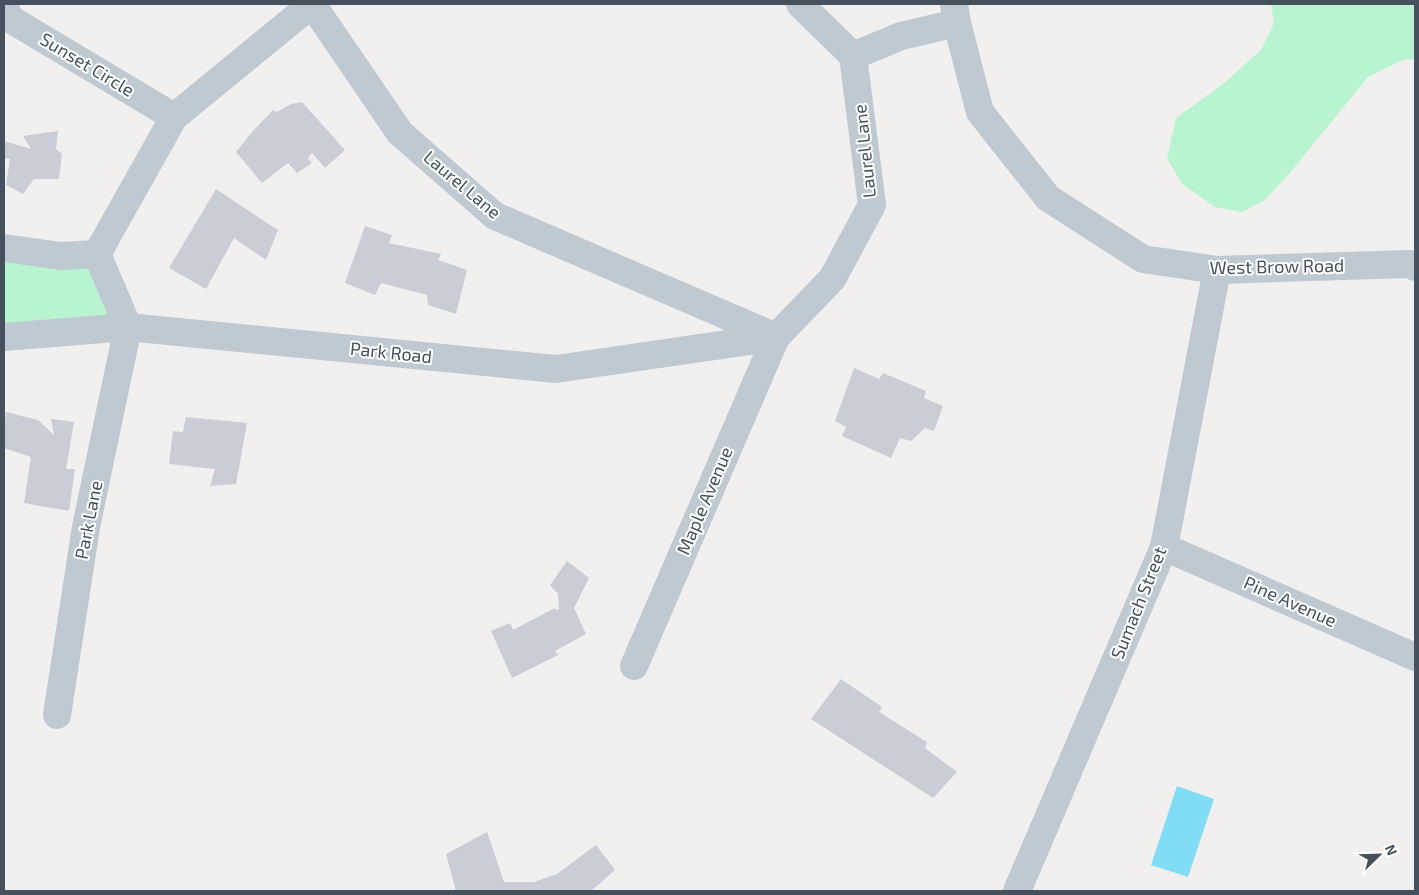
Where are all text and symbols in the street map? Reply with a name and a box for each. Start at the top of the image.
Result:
street label: Sunset Circle [36,27,139,101]
street label: Laurel Lane [848,103,880,199]
street label: Laurel Lane [419,146,506,223]
street label: West Brow Road [1209,254,1345,278]
street label: Park Road [349,337,433,367]
street label: Maple Avenue [671,443,737,558]
street label: Park Lane [70,478,106,561]
street label: Sumach Street [1106,543,1171,662]
street label: Pine Avenue [1241,571,1340,631]
north arrow [1354,830,1404,880]
text: N [1382,842,1401,858]

